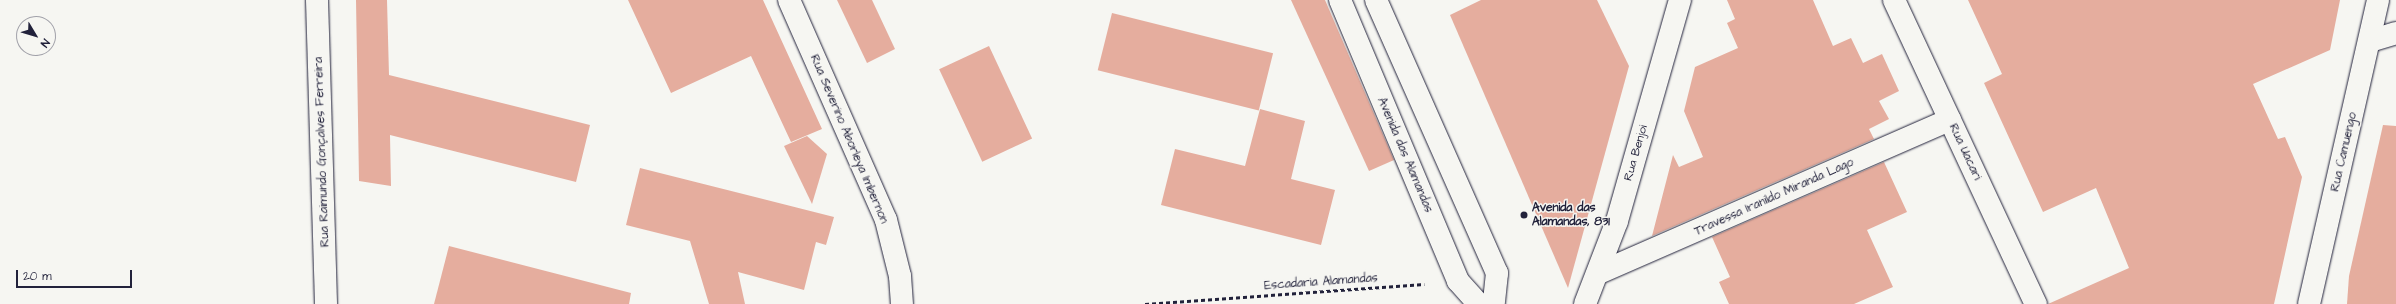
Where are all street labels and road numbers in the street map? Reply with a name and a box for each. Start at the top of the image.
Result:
street label: Rua Severino Aborleya Imbernon [807,52,891,226]
street label: Rua Raimundo Gonçalves Ferreira [311,57,333,247]
street label: Avenida das Alamandas [1374,95,1436,215]
street label: Rua Camuengo [2328,111,2360,193]
street label: Rua Uacari [1946,122,1984,182]
street label: Rua Benjoi [1621,123,1651,183]
street label: Travessa Iranildo Miranda Lago [1692,155,1856,239]
street label: Escadaria Alamandas [1264,271,1378,293]

